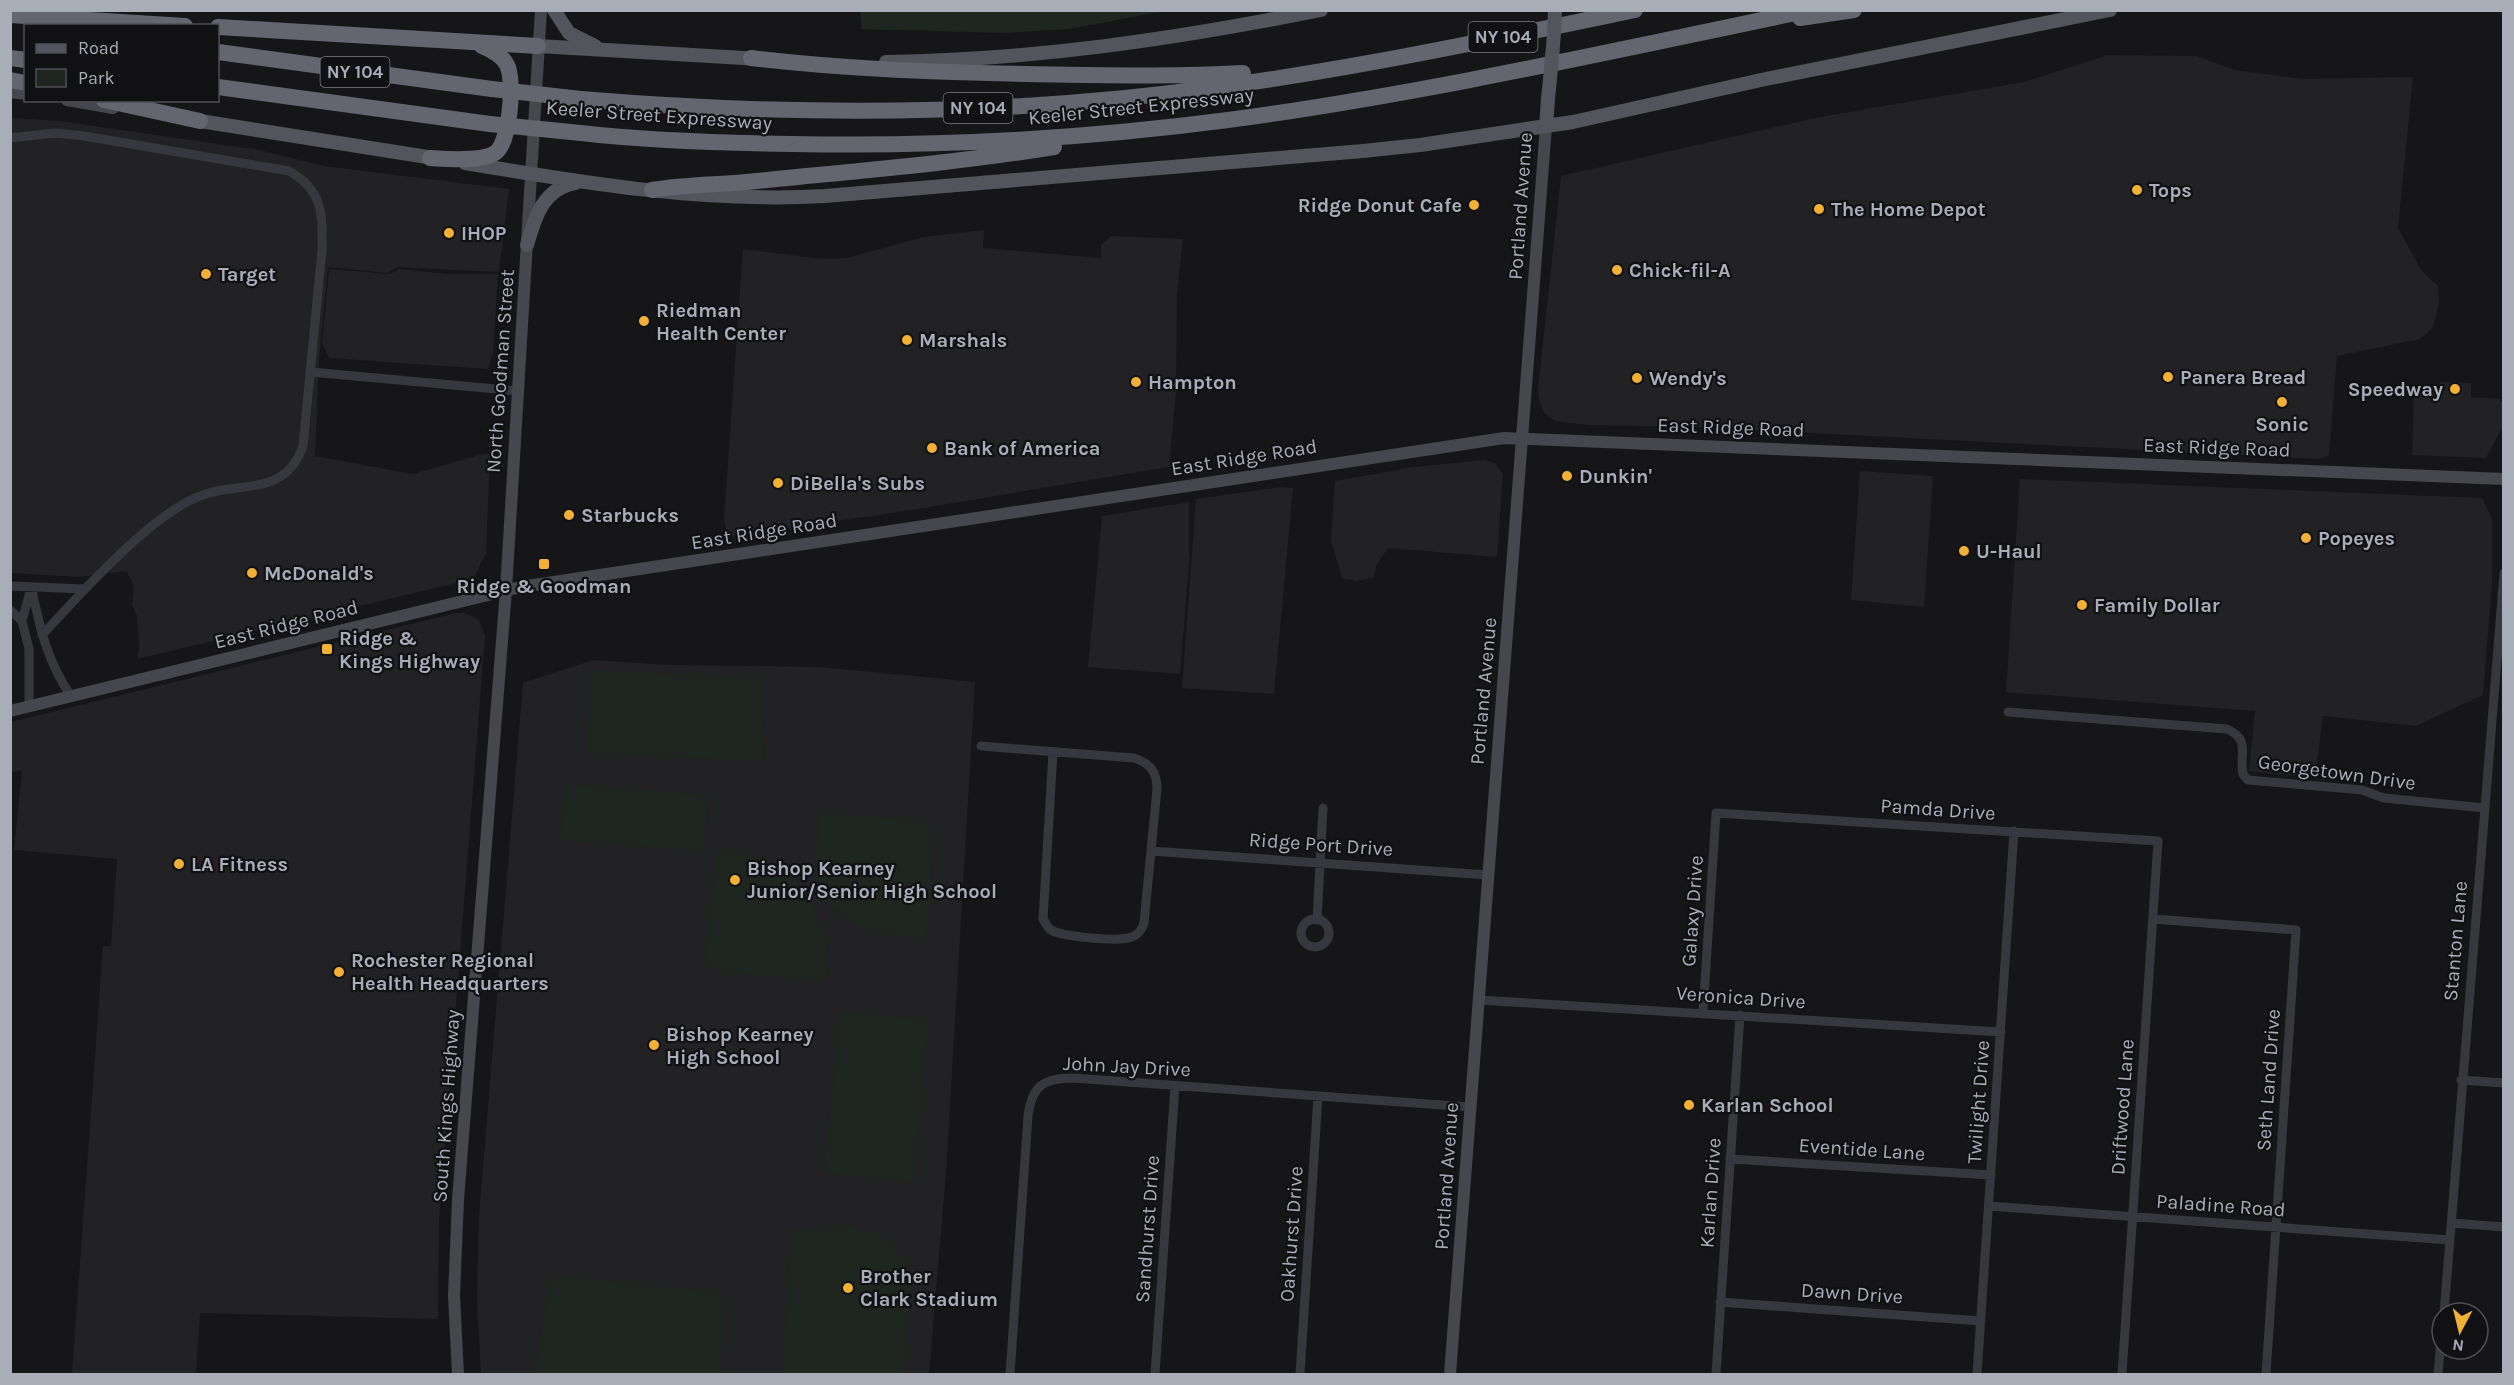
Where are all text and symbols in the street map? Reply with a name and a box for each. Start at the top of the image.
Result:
road number: NY 104 [1468,22,1538,52]
legend [24,24,219,102]
text: Road [78,37,119,59]
road number: NY 104 [320,57,389,87]
text: Park [78,67,115,89]
street label: Keeler Street Expressway [1027,83,1255,130]
road number: NY 104 [944,93,1012,123]
street label: Keeler Street Expressway [545,96,773,135]
street label: Portland Avenue [1504,131,1537,281]
place label: Tops [2149,179,2192,202]
marker: Tops [2130,183,2144,197]
place label: Ridge Donut Cafe [1298,194,1462,217]
marker: Ridge Donut Cafe [1467,198,1481,212]
place label: The Home Depot [1831,198,1986,221]
marker: The Home Depot [1812,202,1826,216]
place label: IHOP [461,222,507,245]
marker: IHOP [442,226,456,240]
place label: Chick-fil-A [1629,259,1731,282]
place label: Target [218,263,276,286]
marker: Chick-fil-A [1610,263,1624,277]
marker: Target [199,267,213,281]
street label: North Goodman Street [482,268,519,474]
place label: Riedman Health Center [656,299,786,345]
marker: Riedman Health Center [637,314,651,328]
place label: Marshals [919,329,1007,352]
marker: Marshals [900,333,914,347]
place label: Panera Bread [2180,366,2306,389]
place label: Wendy's [1649,367,1727,390]
marker: Panera Bread [2161,370,2175,384]
place label: Hampton [1148,371,1237,394]
marker: Wendy's [1630,371,1644,385]
marker: Hampton [1129,375,1143,389]
place label: Speedway [2348,378,2443,401]
marker: Speedway [2448,382,2462,396]
marker: Sonic [2275,395,2289,409]
street label: East Ridge Road [1657,413,1805,442]
place label: Sonic [2255,413,2309,436]
street label: East Ridge Road [2143,433,2291,462]
street label: East Ridge Road [1169,435,1319,480]
place label: Bank of America [944,437,1101,460]
marker: Bank of America [925,441,939,455]
place label: Dunkin' [1579,465,1652,488]
marker: Dunkin' [1560,469,1574,483]
place label: DiBella's Subs [790,472,925,495]
marker: DiBella's Subs [771,476,785,490]
place label: Starbucks [581,504,679,527]
marker: Starbucks [562,508,576,522]
street label: East Ridge Road [689,509,839,554]
place label: Popeyes [2318,527,2395,550]
marker: Popeyes [2299,531,2313,545]
place label: U-Haul [1976,540,2042,563]
marker: U-Haul [1957,544,1971,558]
marker: Ridge & Goodman [537,557,551,571]
place label: McDonald's [264,562,374,585]
marker: McDonald's [245,566,259,580]
place label: Ridge & Goodman [457,575,631,598]
place label: Family Dollar [2094,594,2220,617]
street label: East Ridge Road [212,595,360,653]
marker: Family Dollar [2075,598,2089,612]
street label: Portland Avenue [1466,616,1501,766]
place label: Ridge & Kings Highway [339,627,480,673]
marker: Ridge & Kings Highway [320,642,334,656]
street label: Georgetown Drive [2257,750,2417,795]
street label: Pamda Drive [1880,794,1996,825]
street label: Ridge Port Drive [1248,828,1394,861]
place label: LA Fitness [191,853,288,876]
street label: Galaxy Drive [1677,855,1708,967]
marker: LA Fitness [172,857,186,871]
place label: Bishop Kearney Junior/Senior High School [747,857,997,903]
marker: Bishop Kearney Junior/Senior High School [728,873,742,887]
street label: Stanton Lane [2439,880,2472,1002]
place label: Rochester Regional Health Headquarters [351,949,549,995]
marker: Rochester Regional Health Headquarters [332,965,346,979]
street label: Veronica Drive [1675,981,1807,1014]
street label: Seth Land Drive [2252,1008,2285,1152]
street label: South Kings Highway [428,1009,465,1203]
place label: Bishop Kearney High School [666,1023,813,1069]
marker: Bishop Kearney High School [647,1038,661,1052]
street label: Driftwood Lane [2106,1038,2139,1176]
street label: Twilight Drive [1963,1039,1994,1165]
street label: John Jay Drive [1063,1052,1191,1081]
place label: Karlan School [1701,1094,1833,1117]
marker: Karlan School [1682,1098,1696,1112]
street label: Portland Avenue [1430,1101,1463,1251]
street label: Eventide Lane [1798,1134,1926,1165]
street label: Karlan Drive [1695,1137,1726,1249]
street label: Sandhurst Drive [1131,1154,1164,1304]
street label: Oakhurst Drive [1275,1165,1308,1303]
street label: Paladine Road [2156,1190,2286,1221]
place label: Brother Clark Stadium [860,1265,998,1311]
street label: Dawn Drive [1800,1278,1904,1309]
marker: Brother Clark Stadium [841,1281,855,1295]
north arrow [2430,1301,2490,1361]
text: N [2451,1335,2465,1356]

